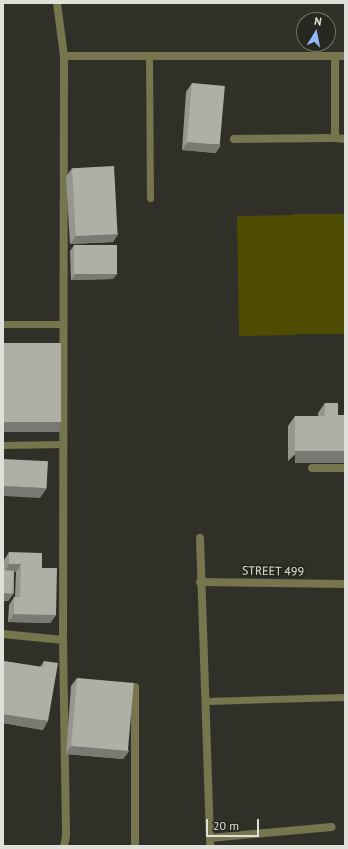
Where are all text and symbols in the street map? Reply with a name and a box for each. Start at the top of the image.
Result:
north arrow [296,12,336,52]
text: N [313,14,323,29]
street label: STREET 499 [242,563,304,579]
scale bar [208,811,261,837]
text: 20 m [213,818,239,833]

